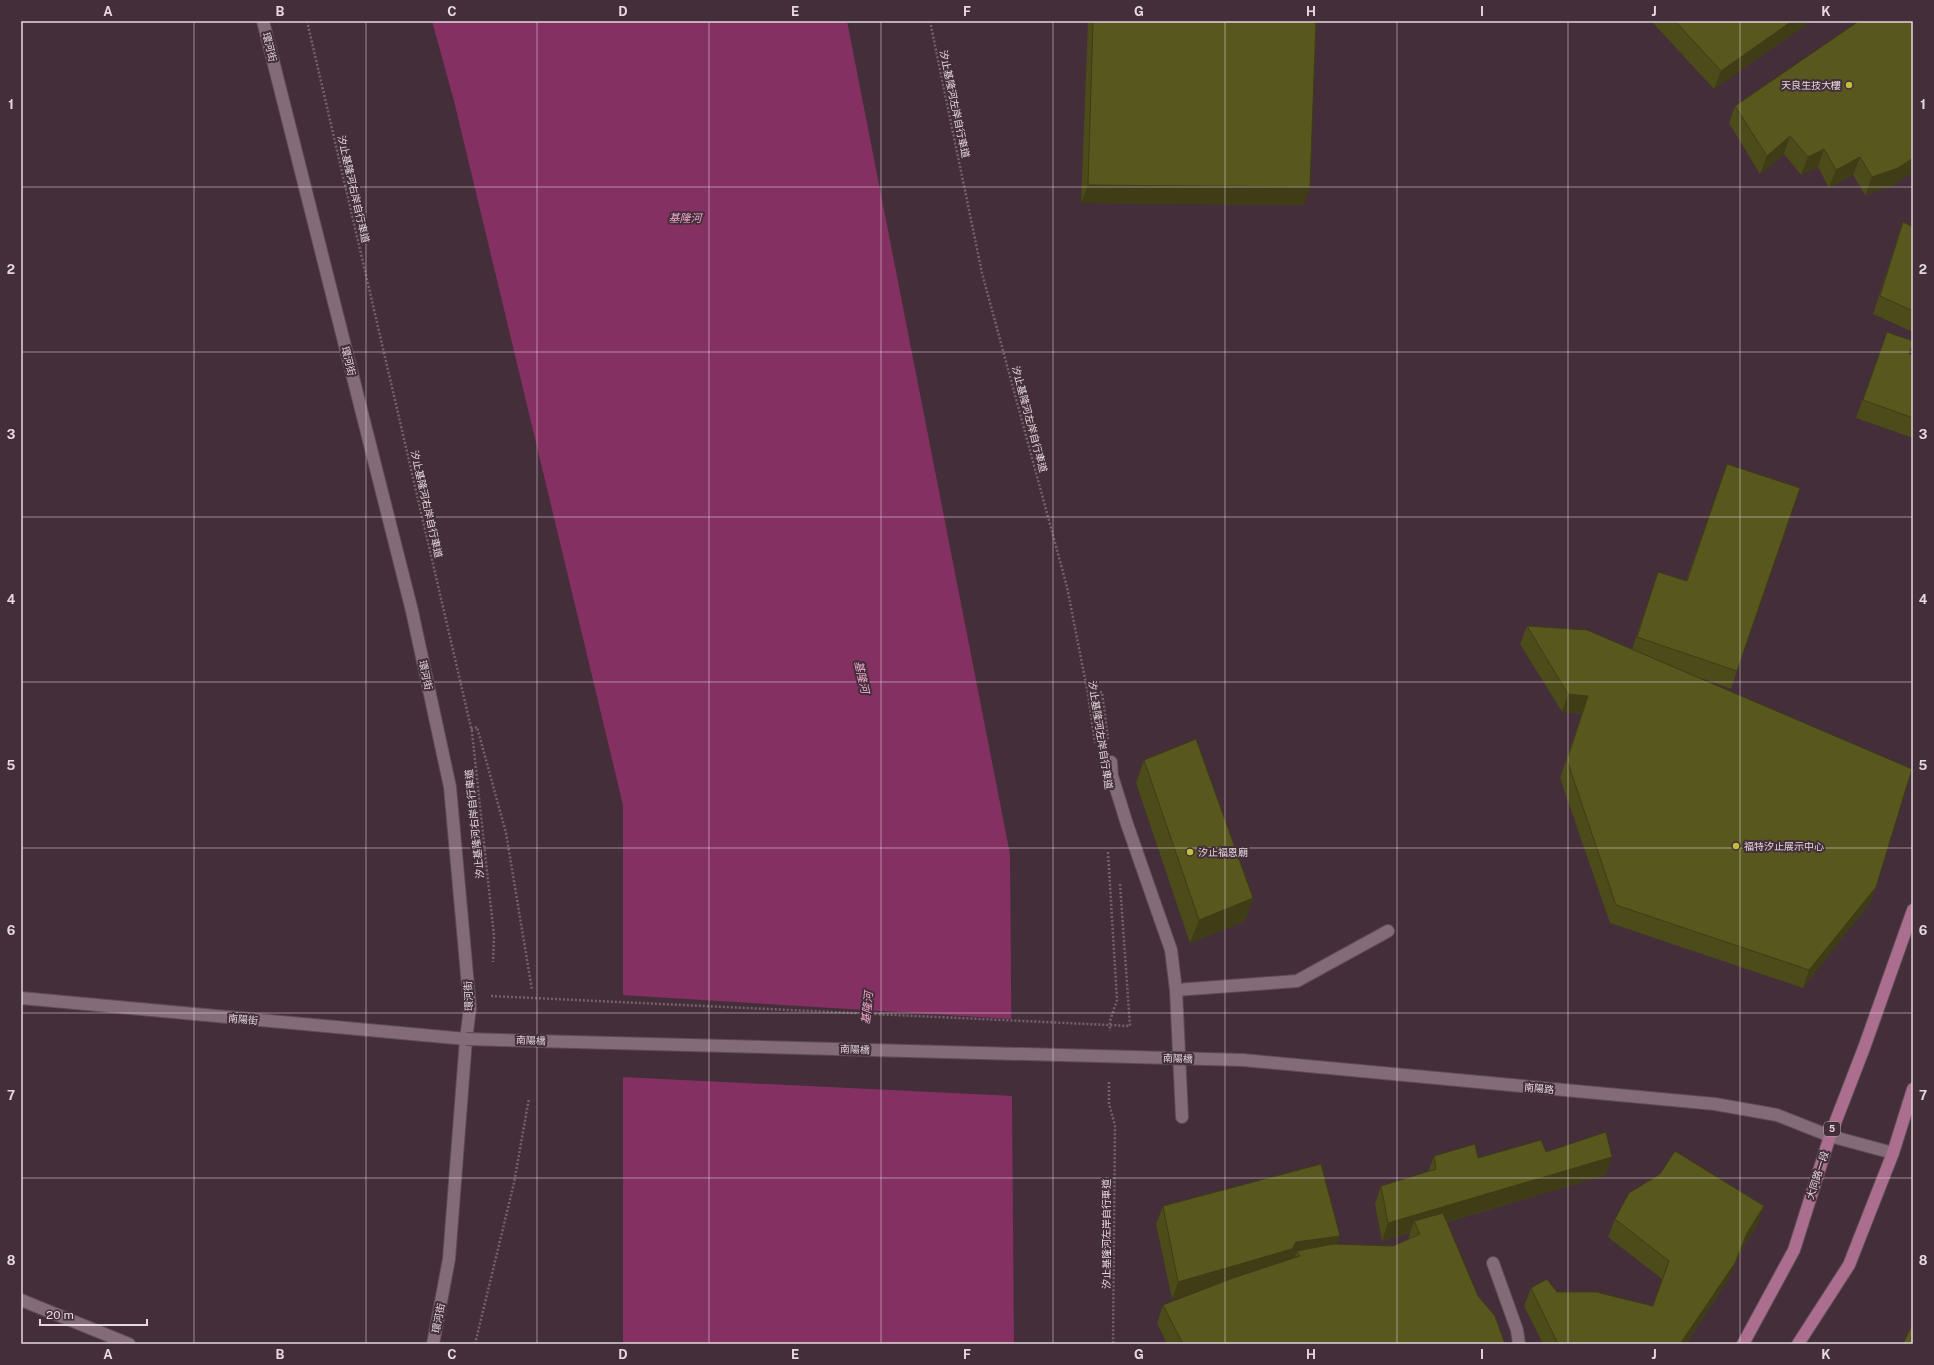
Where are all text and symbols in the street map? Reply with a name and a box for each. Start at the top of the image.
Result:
text: A [103,4,113,19]
text: B [276,4,285,19]
text: C [447,4,457,19]
text: D [618,4,628,19]
text: E [791,4,799,19]
text: F [963,4,971,19]
text: G [1134,4,1144,19]
text: H [1306,4,1316,19]
text: I [1480,4,1484,19]
text: J [1651,4,1657,19]
text: K [1821,4,1831,19]
street label: 環河街 [261,31,279,63]
street label: 汐止基隆河左岸自行車道 [938,49,972,159]
place label: 天良生技大樓 [1781,79,1841,91]
marker: 天良生技大樓 [1844,80,1854,90]
text: 1 [8,97,14,112]
text: 1 [1920,97,1926,112]
street label: 汐止基隆河右岸自行車道 [336,134,372,244]
water label: 基隆河 [669,212,703,224]
text: 2 [7,262,15,277]
text: 2 [1919,262,1927,277]
street label: 環河街 [340,345,358,377]
street label: 汐止基隆河左岸自行車道 [1010,364,1050,474]
text: 3 [7,427,16,442]
text: 3 [1919,427,1928,442]
street label: 汐止基隆河右岸自行車道 [409,449,445,559]
text: 4 [7,592,16,607]
text: 4 [1919,592,1928,607]
street label: 環河街 [417,659,435,691]
water label: 基隆河 [852,660,872,696]
street label: 汐止基隆河左岸自行車道 [1086,680,1116,790]
text: 5 [7,758,16,773]
text: 5 [1919,758,1928,773]
street label: 汐止基隆河右岸自行車道 [462,769,486,879]
place label: 福特汐止展示中心 [1744,840,1824,852]
marker: 福特汐止展示中心 [1731,841,1741,851]
place label: 汐止福恩廟 [1198,846,1248,858]
marker: 汐止福恩廟 [1185,847,1195,857]
text: 6 [7,923,16,938]
text: 6 [1919,923,1928,938]
street label: 環河街 [461,981,475,1011]
water label: 基隆河 [859,989,875,1025]
street label: 南陽街 [228,1012,258,1026]
street label: 南陽橋 [516,1033,546,1047]
street label: 南陽橋 [840,1042,870,1056]
street label: 南陽橋 [1163,1051,1193,1065]
street label: 南陽路 [1524,1081,1554,1095]
text: 7 [7,1088,15,1103]
text: 7 [1919,1088,1927,1103]
road number: 5 [1824,1122,1840,1136]
street label: 大同路一段 [1804,1149,1830,1201]
street label: 汐止基隆河左岸自行車道 [1100,1179,1112,1289]
text: 8 [7,1253,16,1268]
text: 8 [1919,1253,1928,1268]
scale bar [40,1301,147,1327]
street label: 環河街 [429,1302,447,1334]
text: 20 m [46,1308,74,1322]
text: A [103,1347,113,1362]
text: B [276,1347,285,1362]
text: C [447,1347,457,1362]
text: D [618,1347,628,1362]
text: E [791,1347,799,1362]
text: F [963,1347,971,1362]
text: G [1134,1347,1144,1362]
text: H [1306,1347,1316,1362]
text: I [1480,1347,1484,1362]
text: J [1651,1347,1657,1362]
text: K [1821,1347,1831,1362]

